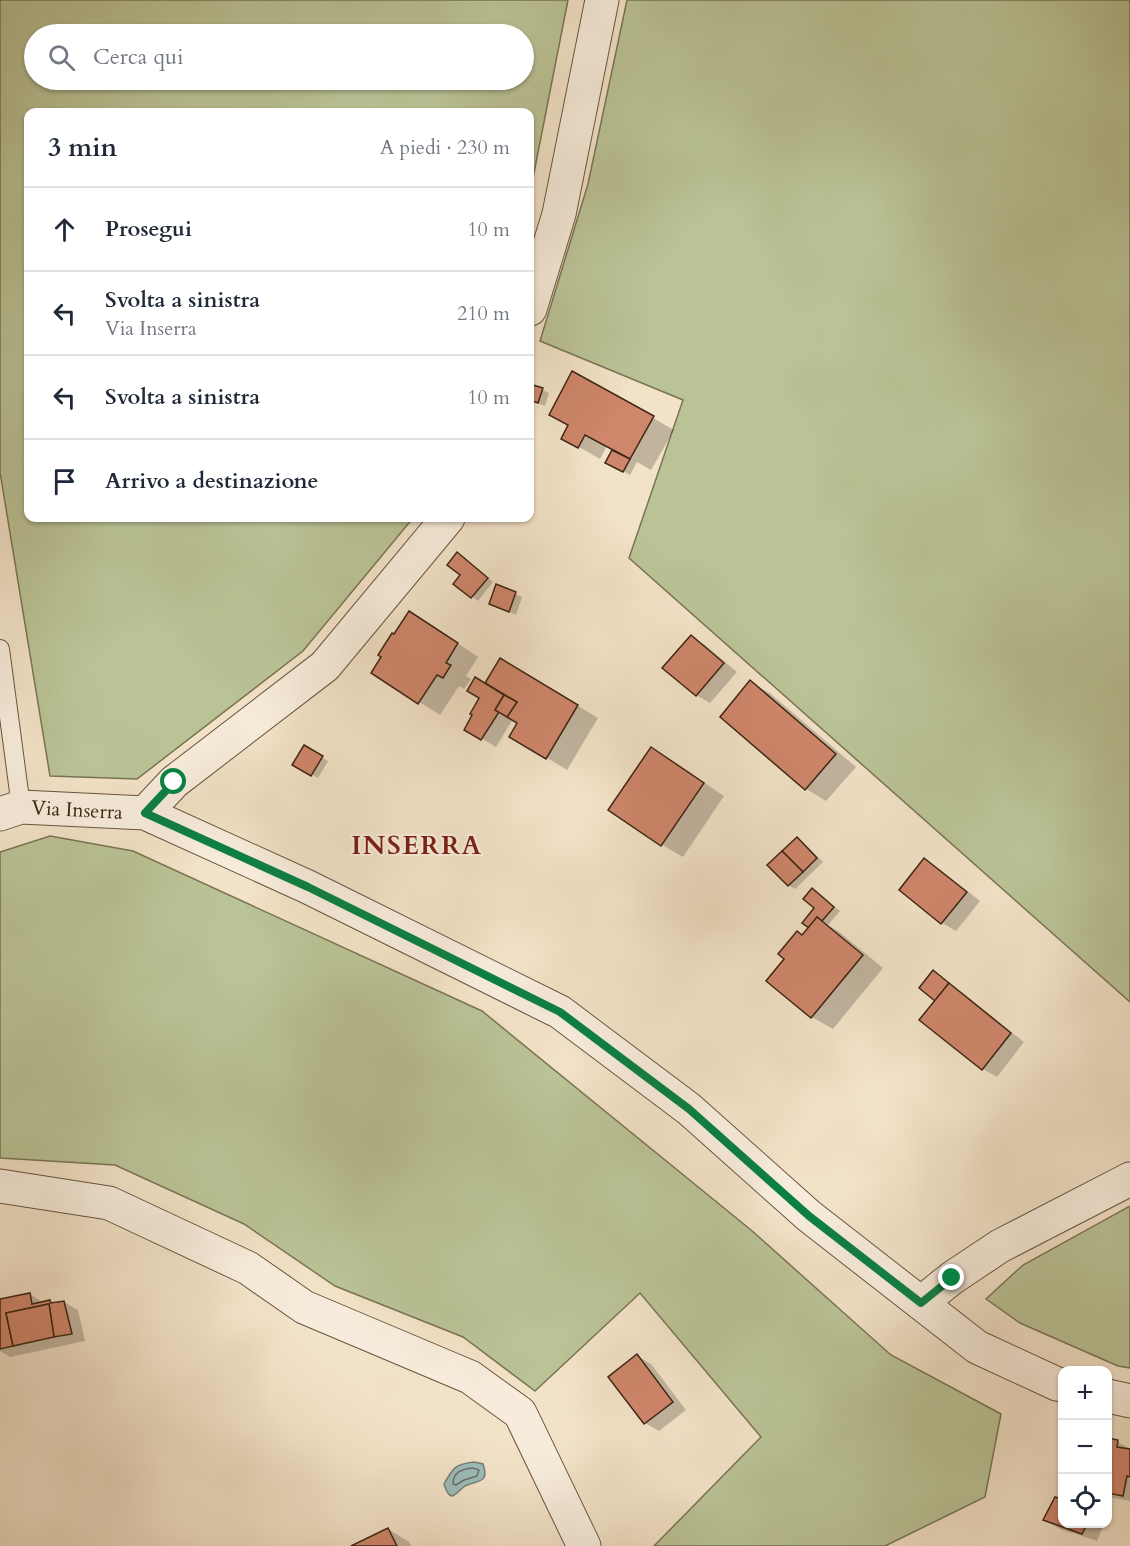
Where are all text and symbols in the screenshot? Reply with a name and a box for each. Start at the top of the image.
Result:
search box [24,24,534,90]
icon: search [45,41,78,74]
text: Cerca qui [93,42,183,72]
text: 3 min [48,130,117,165]
text: A piedi · 230 m [380,134,510,161]
icon: ahead [48,213,81,246]
text: Prosegui [105,214,192,244]
text: 10 m [467,216,510,243]
text: Svolta a sinistra [105,285,260,315]
icon: left [48,297,81,330]
text: 210 m [457,300,510,327]
text: Via Inserra [105,315,197,342]
icon: left [48,381,81,414]
text: Svolta a sinistra [105,382,260,412]
text: 10 m [467,384,510,411]
icon: arrive [48,465,81,498]
text: Arrivo a destinazione [105,466,318,496]
route start [160,768,186,794]
street label: Via Inserra [31,794,124,826]
district label: INSERRA [351,828,483,863]
route end [938,1264,964,1290]
map controls [1058,1366,1112,1528]
button: + [1058,1366,1112,1420]
button: − [1058,1420,1112,1474]
button: locate [1058,1474,1112,1528]

